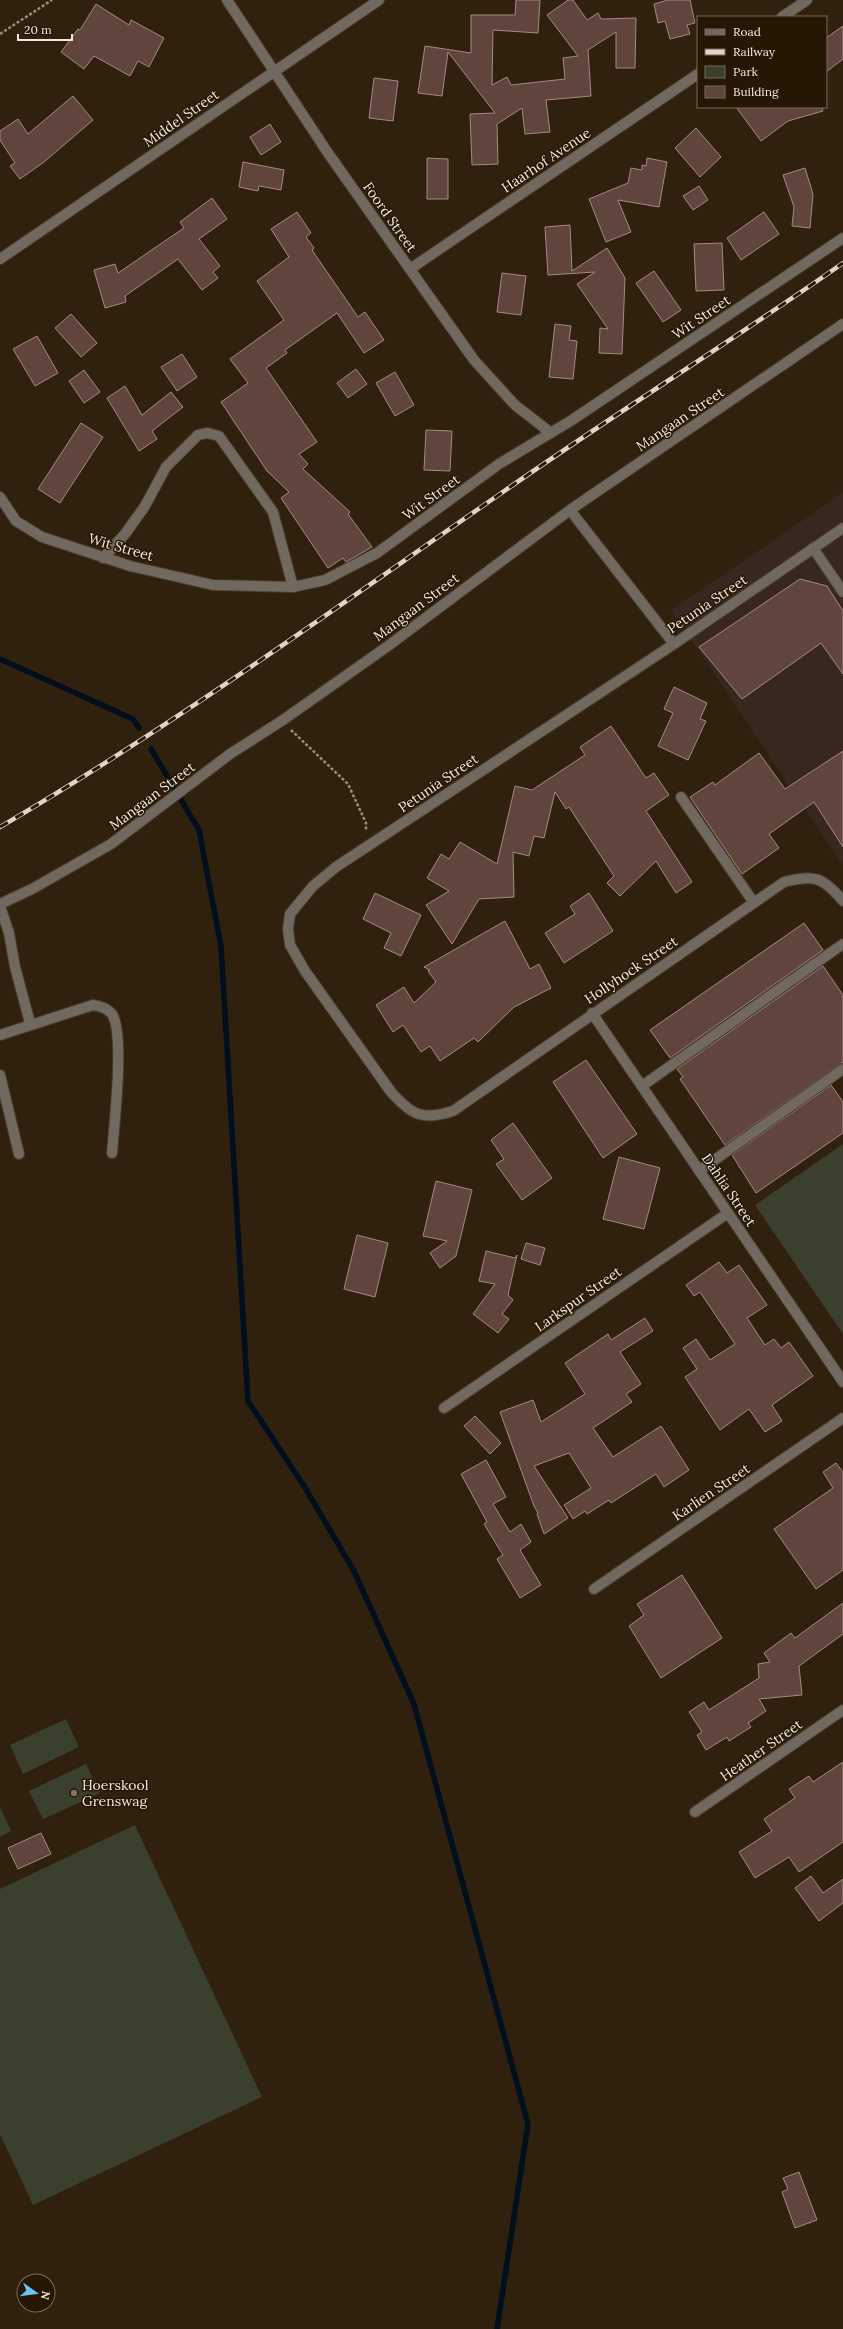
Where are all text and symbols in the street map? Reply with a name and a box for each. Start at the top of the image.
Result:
scale bar [18,16,72,42]
legend [697,16,827,108]
text: 20 m [24,22,52,37]
text: Road [733,24,761,39]
text: Railway [733,44,776,59]
text: Park [733,64,759,79]
text: Building [733,84,779,99]
street label: Middel Street [140,85,223,151]
street label: Haarhof Avenue [498,123,594,196]
street label: Foord Street [359,178,421,256]
street label: Wit Street [668,291,734,343]
street label: Mangaan Street [632,383,728,455]
street label: Wit Street [399,470,464,524]
street label: Wit Street [86,529,156,565]
street label: Mangaan Street [370,569,463,645]
street label: Petunia Street [664,570,751,637]
street label: Petunia Street [395,749,482,816]
street label: Mangaan Street [106,758,199,834]
street label: Hollyhock Street [581,932,682,1008]
street label: Dahlia Street [698,1150,760,1230]
street label: Larkspur Street [531,1262,625,1336]
street label: Karlien Street [669,1459,754,1525]
street label: Heather Street [716,1715,806,1785]
place label: Hoerskool Grenswag [82,1776,149,1810]
marker: Hoerskool Grenswag [69,1788,79,1798]
north arrow [16,2273,56,2313]
text: N [38,2290,54,2302]

